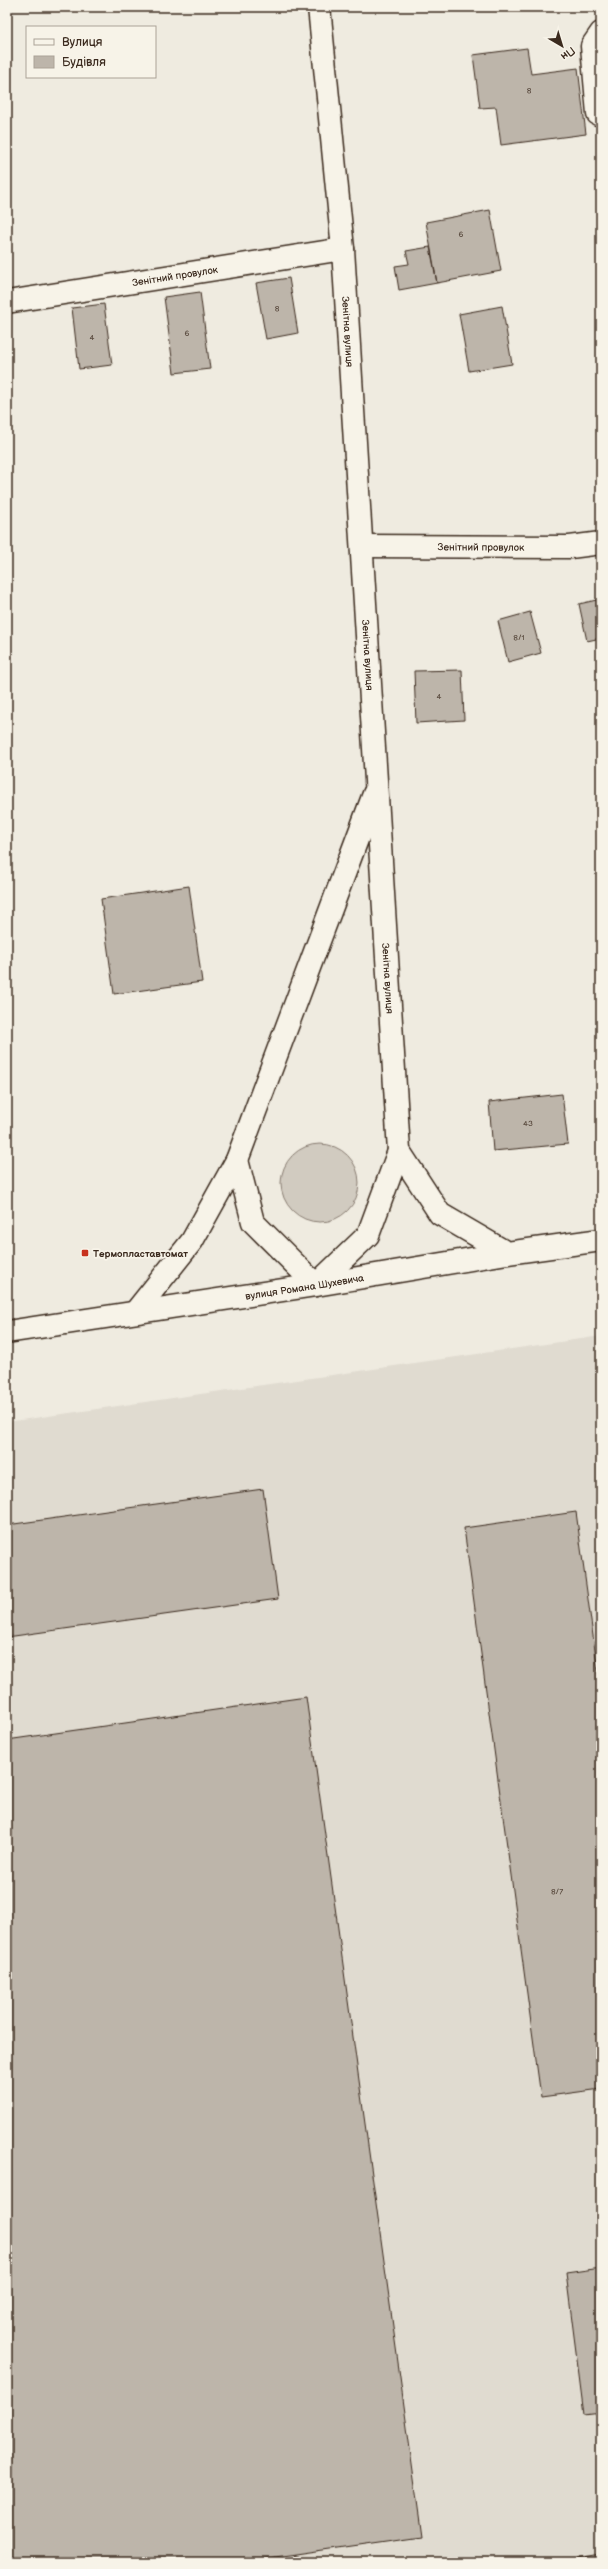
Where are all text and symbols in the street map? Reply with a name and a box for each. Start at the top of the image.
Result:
legend [26,26,156,78]
north arrow [542,26,582,66]
text: Вулиця [62,35,103,50]
text: Пн [558,44,578,63]
text: Будівля [62,55,106,70]
house number: 8 [527,86,532,95]
house number: 6 [459,230,464,239]
street label: Зенітний провулок [131,264,220,289]
street label: Зенітна вулиця [339,296,355,368]
house number: 8 [275,304,280,313]
house number: 6 [185,329,190,338]
house number: 4 [90,333,95,342]
street label: Зенітний провулок [438,541,525,554]
street label: Зенітна вулиця [359,619,375,691]
house number: 8/1 [513,633,525,642]
house number: 4 [437,692,442,701]
street label: Зенітна вулиця [379,943,396,1015]
house number: 43 [523,1119,533,1128]
marker: Термопластавтомат [80,1248,90,1258]
place label: Термопластавтомат [93,1248,188,1260]
street label: вулиця Романа Шухевича [245,1272,365,1303]
house number: 8/7 [551,1887,563,1896]

